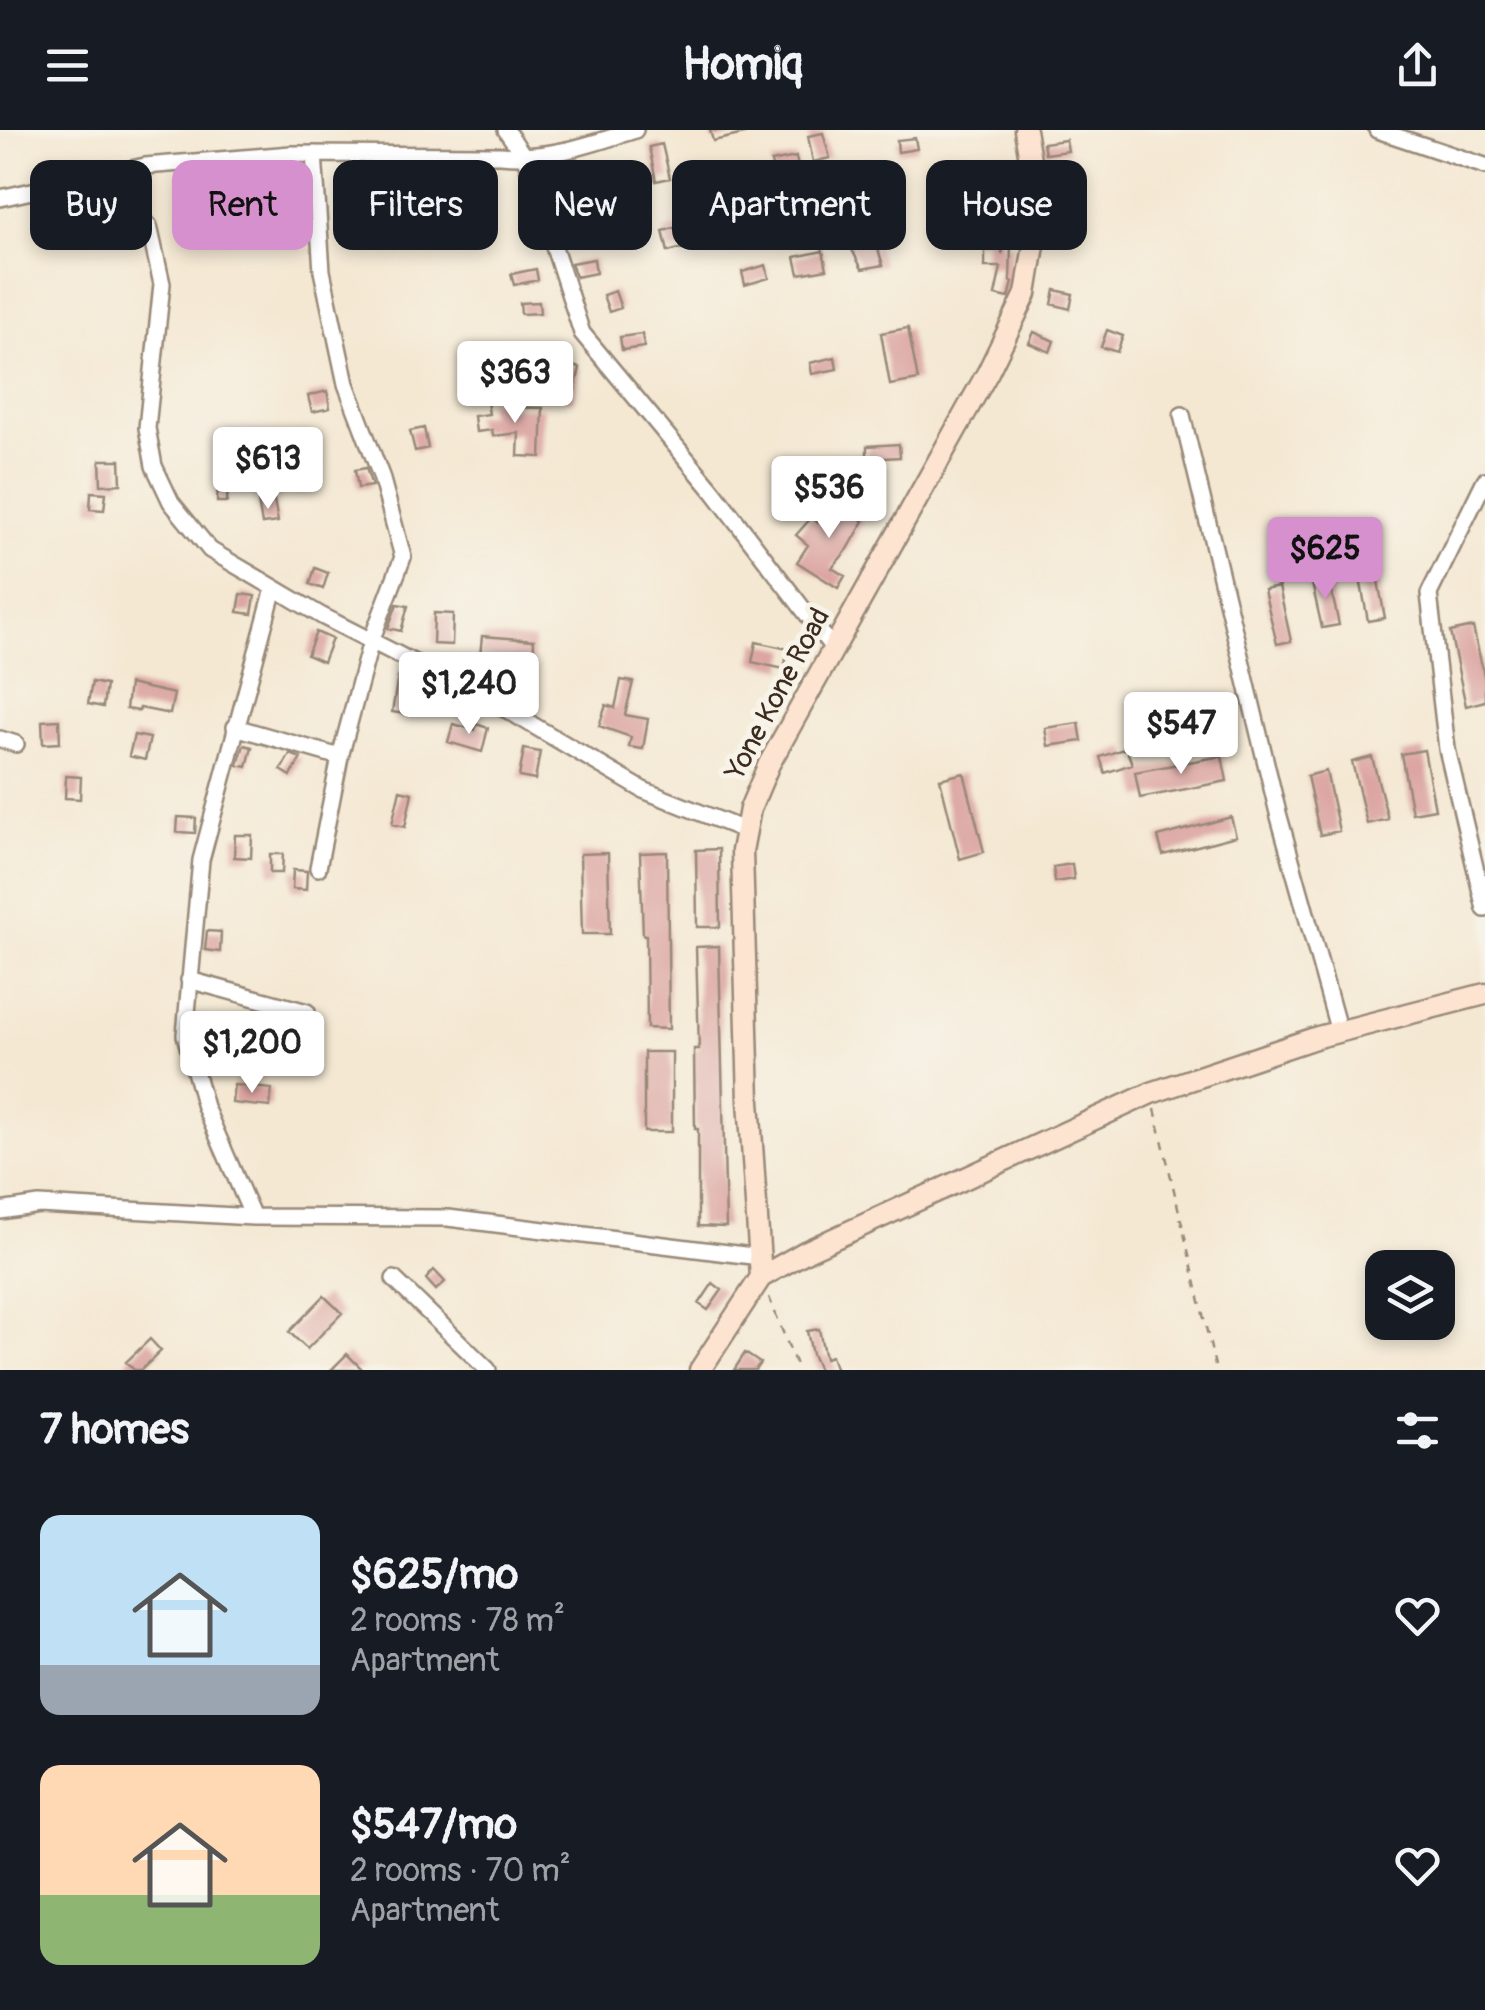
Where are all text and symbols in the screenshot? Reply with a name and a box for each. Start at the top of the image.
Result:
text: Homiq [682,37,803,93]
icon: menu [40,38,95,93]
icon: share [1390,38,1445,93]
chip: Buy [30,160,152,250]
chip: Rent [172,160,313,250]
chip: Filters [333,160,498,250]
chip: New [518,160,652,250]
chip: Apartment [672,160,906,250]
chip: House [926,160,1087,250]
pin: $363 [456,341,574,426]
text: $363 [479,353,551,393]
pin: $613 [209,427,327,512]
text: $613 [235,439,301,479]
pin: $536 [770,456,888,541]
text: $536 [793,468,865,508]
pin: $625 [1266,517,1384,602]
text: $625 [1289,529,1361,569]
street label: Yone Kone Road [718,602,838,787]
pin: $1,240 [388,652,550,737]
text: $1,240 [421,664,517,704]
pin: $547 [1122,692,1240,777]
text: $547 [1146,704,1216,744]
pin: $1,200 [171,1011,333,1096]
text: $1,200 [202,1023,302,1063]
map controls [1365,1250,1455,1340]
button: layers [1365,1250,1455,1340]
icon: filters [1390,1403,1445,1458]
text: 7 homes [40,1404,189,1456]
text: $625/mo [350,1549,518,1601]
icon: home [120,1555,240,1675]
icon: heart [1390,1588,1445,1643]
text: 2 rooms · 78 m² [350,1601,565,1641]
text: Apartment [350,1641,499,1681]
text: $547/mo [350,1799,517,1851]
icon: home [120,1805,240,1925]
icon: heart [1390,1838,1445,1893]
text: 2 rooms · 70 m² [350,1851,571,1891]
text: Apartment [350,1891,499,1931]

